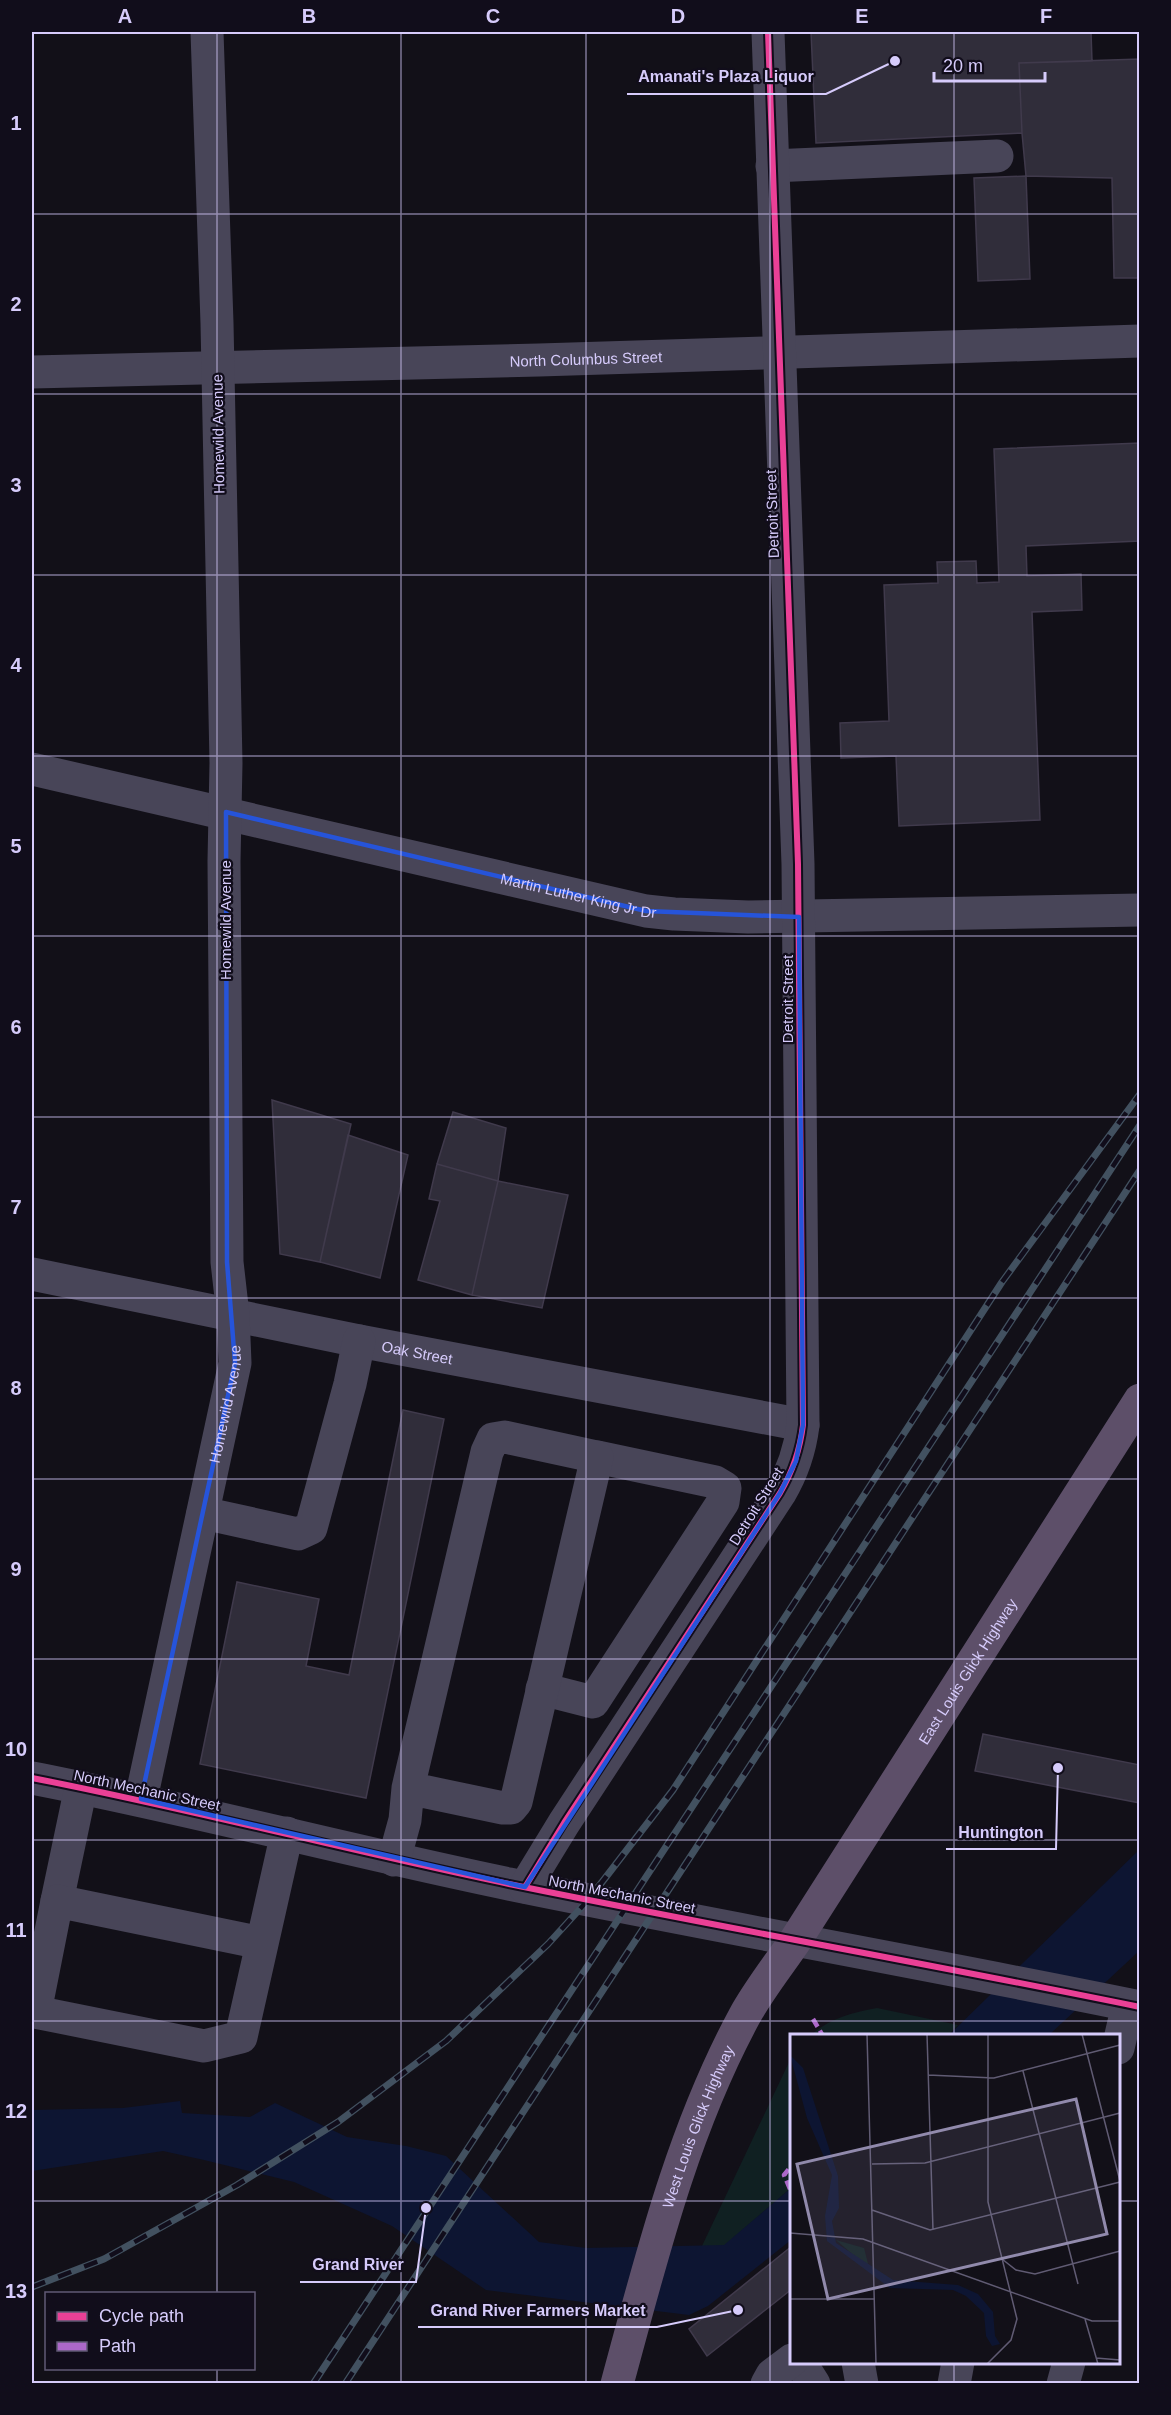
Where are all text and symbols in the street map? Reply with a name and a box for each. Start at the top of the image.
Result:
text: A [118,5,132,27]
text: B [302,5,316,27]
text: C [486,5,500,27]
text: D [671,5,685,27]
text: E [855,5,869,27]
text: F [1040,5,1052,27]
scale bar [934,45,1045,83]
text: 20 m [943,56,983,76]
callout: Amanati's Plaza Liquor [627,60,826,94]
text: Amanati's Plaza Liquor [638,68,814,85]
text: 1 [10,112,22,134]
text: 2 [10,293,22,315]
street label: North Columbus Street [509,348,663,369]
street label: Homewild Avenue [208,374,228,494]
street label: Detroit Street [762,469,782,558]
text: 3 [10,474,22,496]
text: 4 [10,654,22,676]
text: 5 [10,835,22,857]
street label: Homewild Avenue [217,860,234,980]
street label: Martin Luther King Jr Dr [499,869,657,921]
street label: Detroit Street [779,954,796,1043]
text: 6 [10,1016,22,1038]
text: 7 [10,1196,22,1218]
street label: Oak Street [380,1337,455,1367]
street label: Homewild Avenue [205,1345,244,1464]
text: 8 [10,1377,22,1399]
street label: Detroit Street [725,1463,787,1548]
text: 9 [10,1558,22,1580]
street label: East Louis Glick Highway [914,1595,1020,1747]
text: 10 [5,1738,27,1760]
street label: North Mechanic Street [72,1766,223,1814]
callout: Huntington [946,1815,1056,1849]
text: Huntington [958,1824,1044,1841]
street label: North Mechanic Street [547,1871,698,1917]
text: 11 [5,1919,27,1941]
inset map [790,2034,1120,2364]
street label: West Louis Glick Highway [658,2042,737,2210]
text: 12 [5,2100,27,2122]
callout: Grand River [300,2248,416,2282]
text: Grand River [312,2256,404,2273]
text: 13 [5,2280,27,2302]
legend [45,2292,255,2370]
callout: Grand River Farmers Market [418,2293,657,2327]
text: Grand River Farmers Market [430,2302,646,2319]
text: Cycle path [99,2306,184,2326]
text: Path [99,2336,136,2356]

